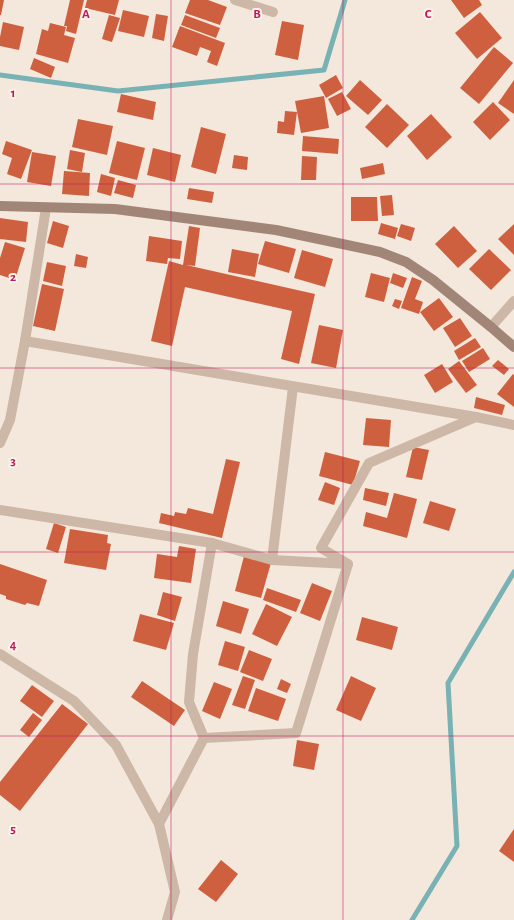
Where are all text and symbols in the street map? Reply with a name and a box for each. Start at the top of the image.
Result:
text: A [82,8,90,21]
text: B [253,8,261,21]
text: C [425,8,432,21]
text: 1 [11,87,15,100]
text: 2 [10,271,16,284]
text: 3 [10,455,16,468]
text: 4 [10,639,17,652]
text: 5 [10,823,16,836]

